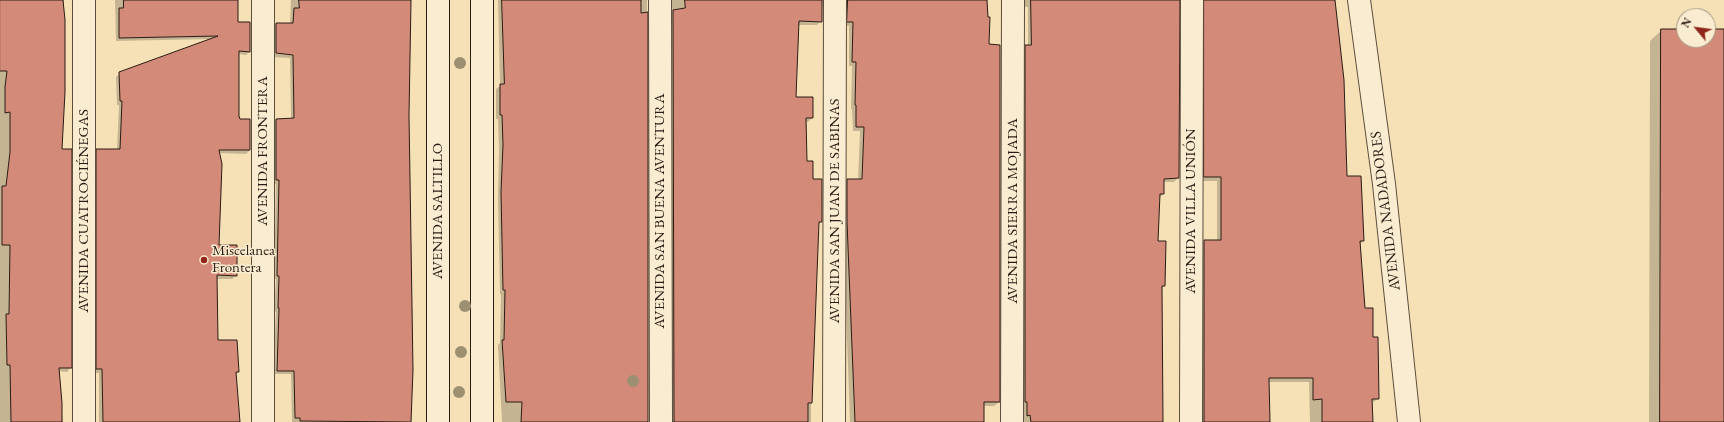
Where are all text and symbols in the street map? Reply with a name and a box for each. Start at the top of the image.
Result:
north arrow [1676,8,1716,48]
text: N [1678,15,1695,30]
street label: AVENIDA FRONTERA [254,76,272,226]
street label: AVENIDA SAN BUENA AVENTURA [651,93,669,329]
street label: AVENIDA SAN JUAN DE SABINAS [826,99,844,323]
street label: AVENIDA CUATROCIÉNEGAS [75,109,93,313]
street label: AVENIDA SIERRA MOJADA [1004,118,1022,304]
street label: AVENIDA VILLA UNIÓN [1182,128,1200,294]
street label: AVENIDA NADADORES [1367,130,1405,292]
street label: AVENIDA SALTILLO [429,143,447,279]
place label: Miscelanea Frontera [212,242,275,277]
marker: Miscelanea Frontera [199,255,209,265]

